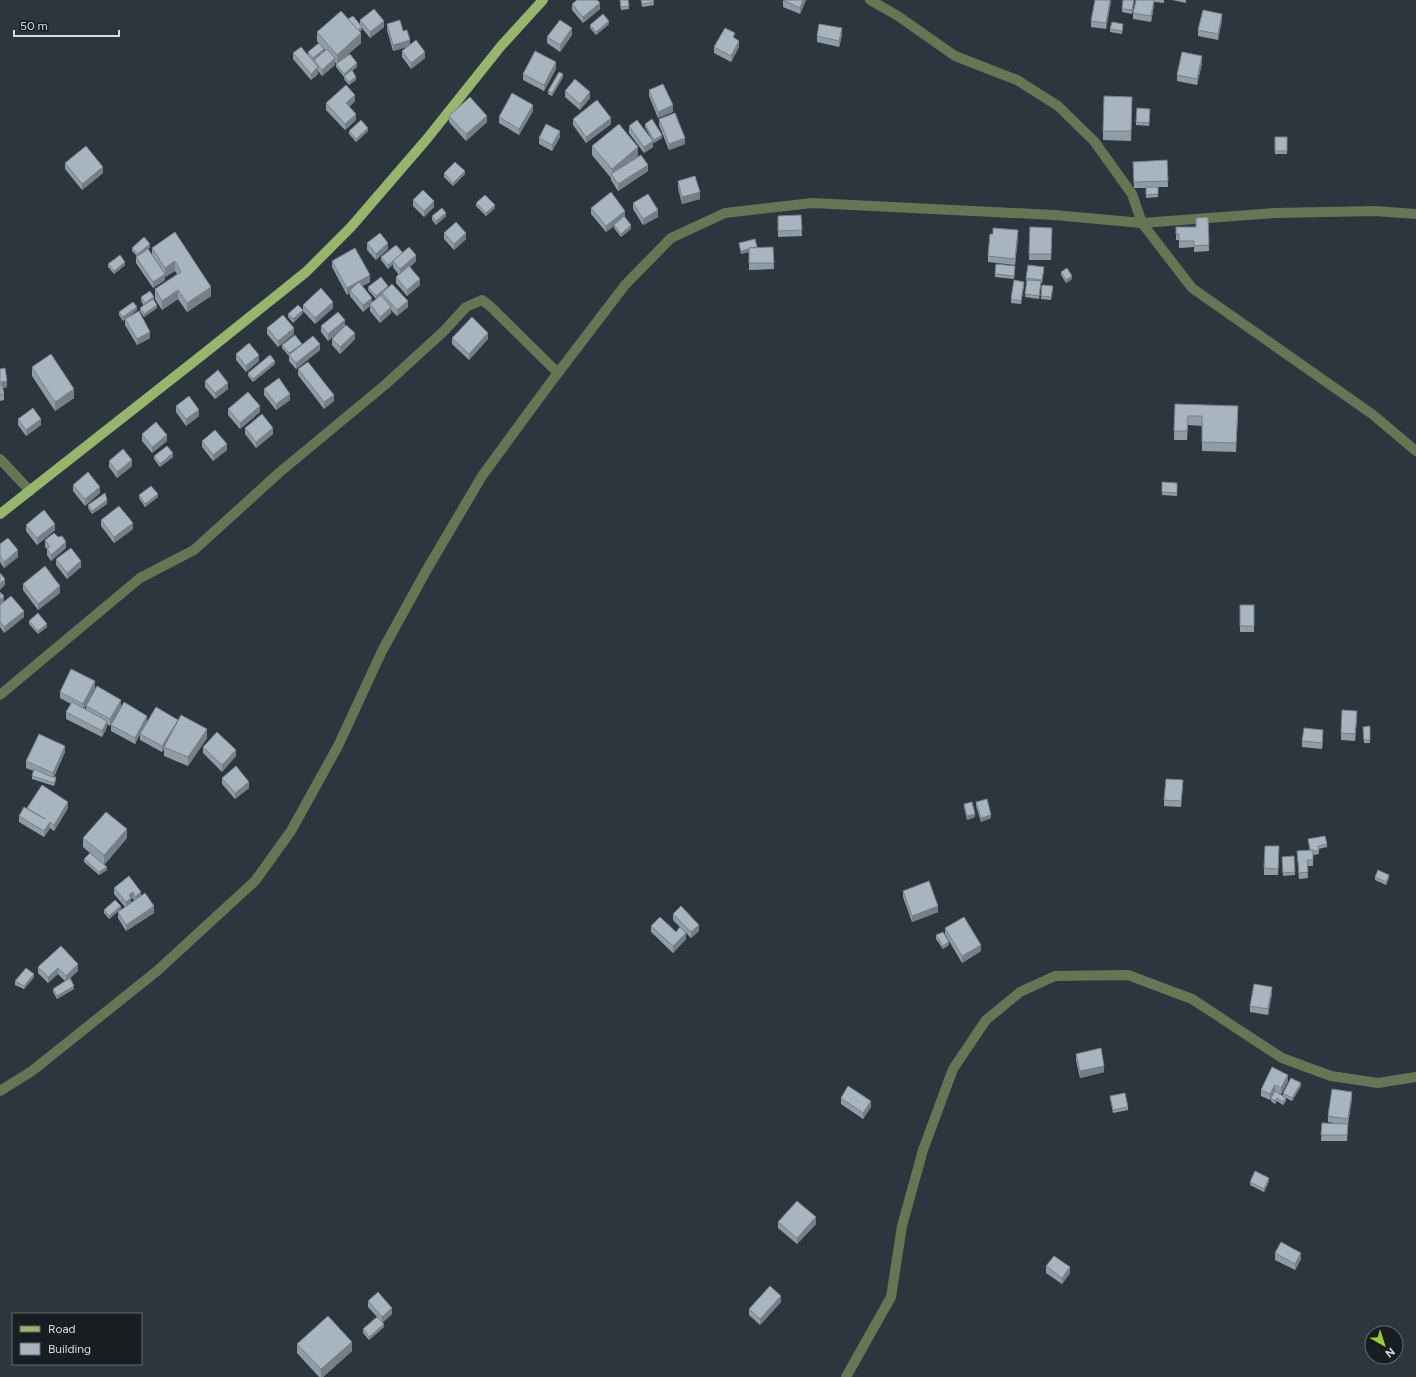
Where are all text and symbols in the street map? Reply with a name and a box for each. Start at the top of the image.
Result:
scale bar [14,12,119,38]
text: 50 m [20,19,48,33]
legend [12,1313,142,1365]
text: Road [48,1322,76,1336]
north arrow [1364,1325,1404,1365]
text: Building [48,1342,91,1356]
text: N [1383,1345,1397,1360]

